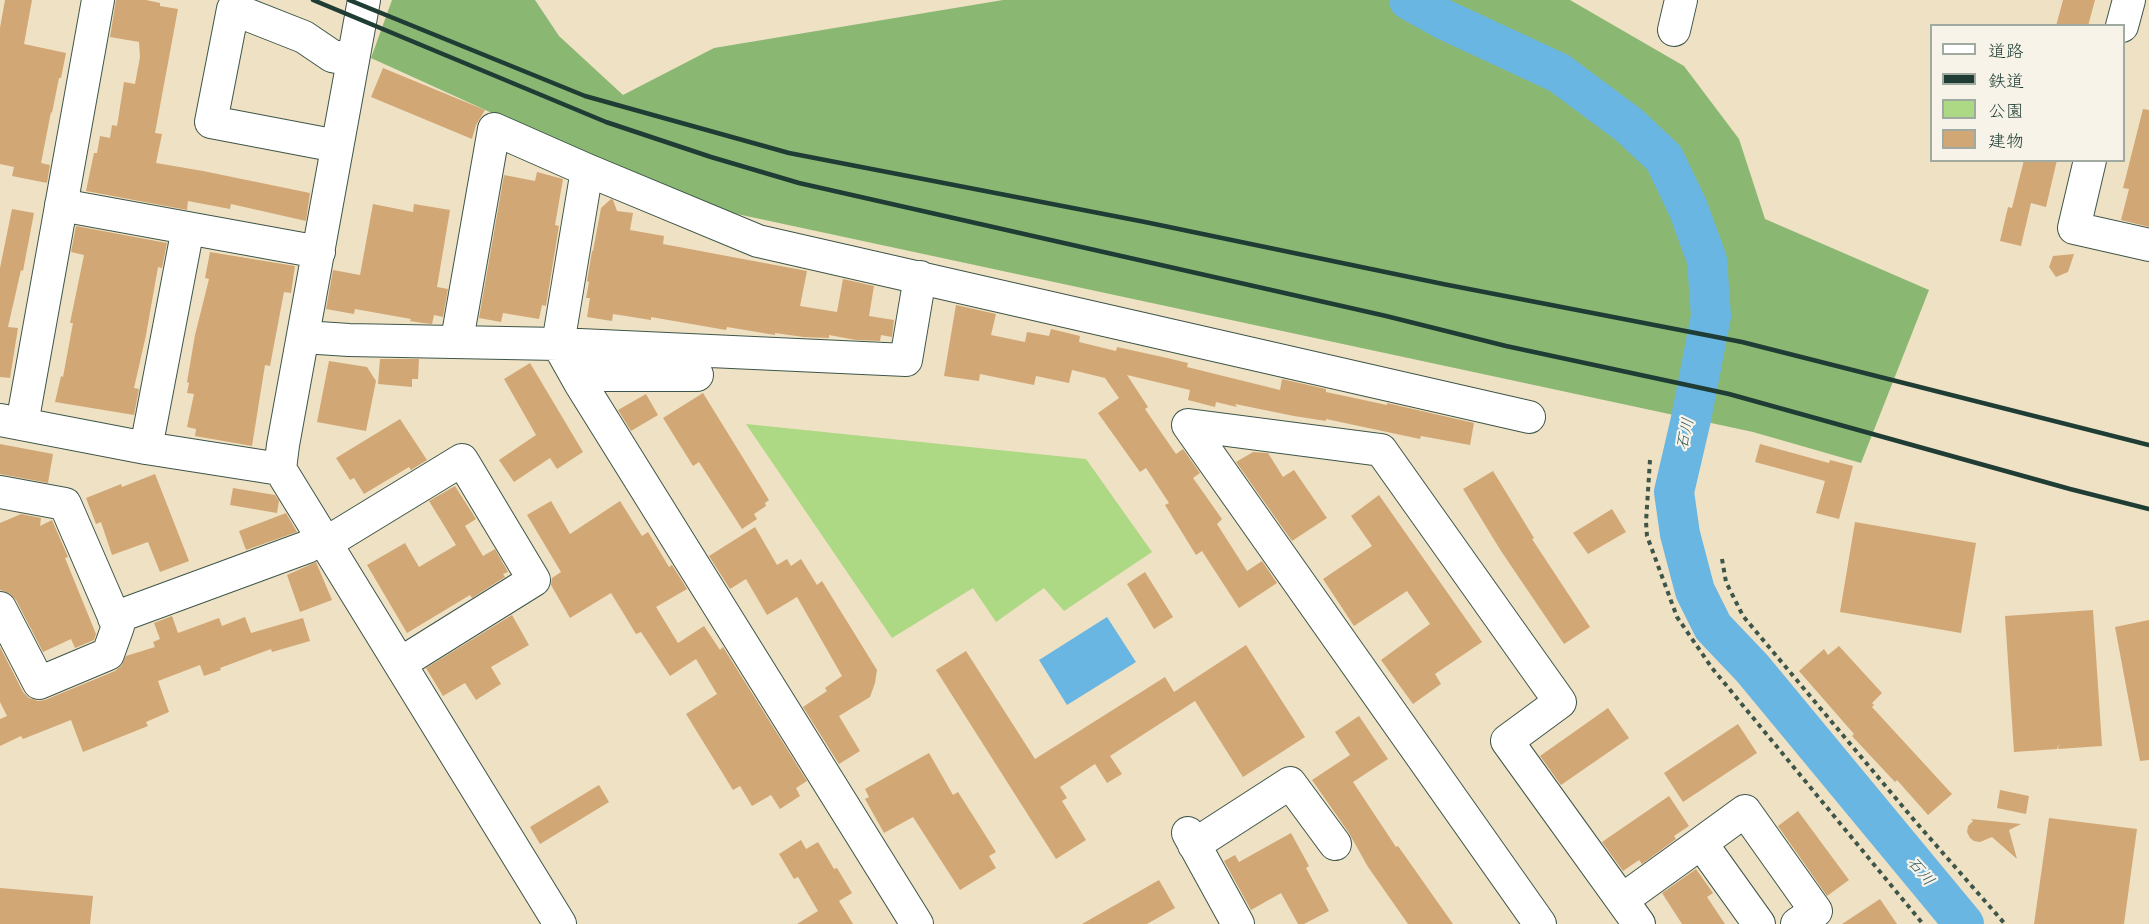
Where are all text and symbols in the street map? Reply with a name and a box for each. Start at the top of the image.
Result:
legend [1930,24,2125,162]
text: 道路 [1988,40,2024,63]
text: 鉄道 [1988,70,2024,93]
text: 公園 [1988,100,2024,123]
text: 建物 [1988,130,2024,153]
water label: 石川 [1673,416,1699,452]
water label: 石川 [1902,854,1938,890]

